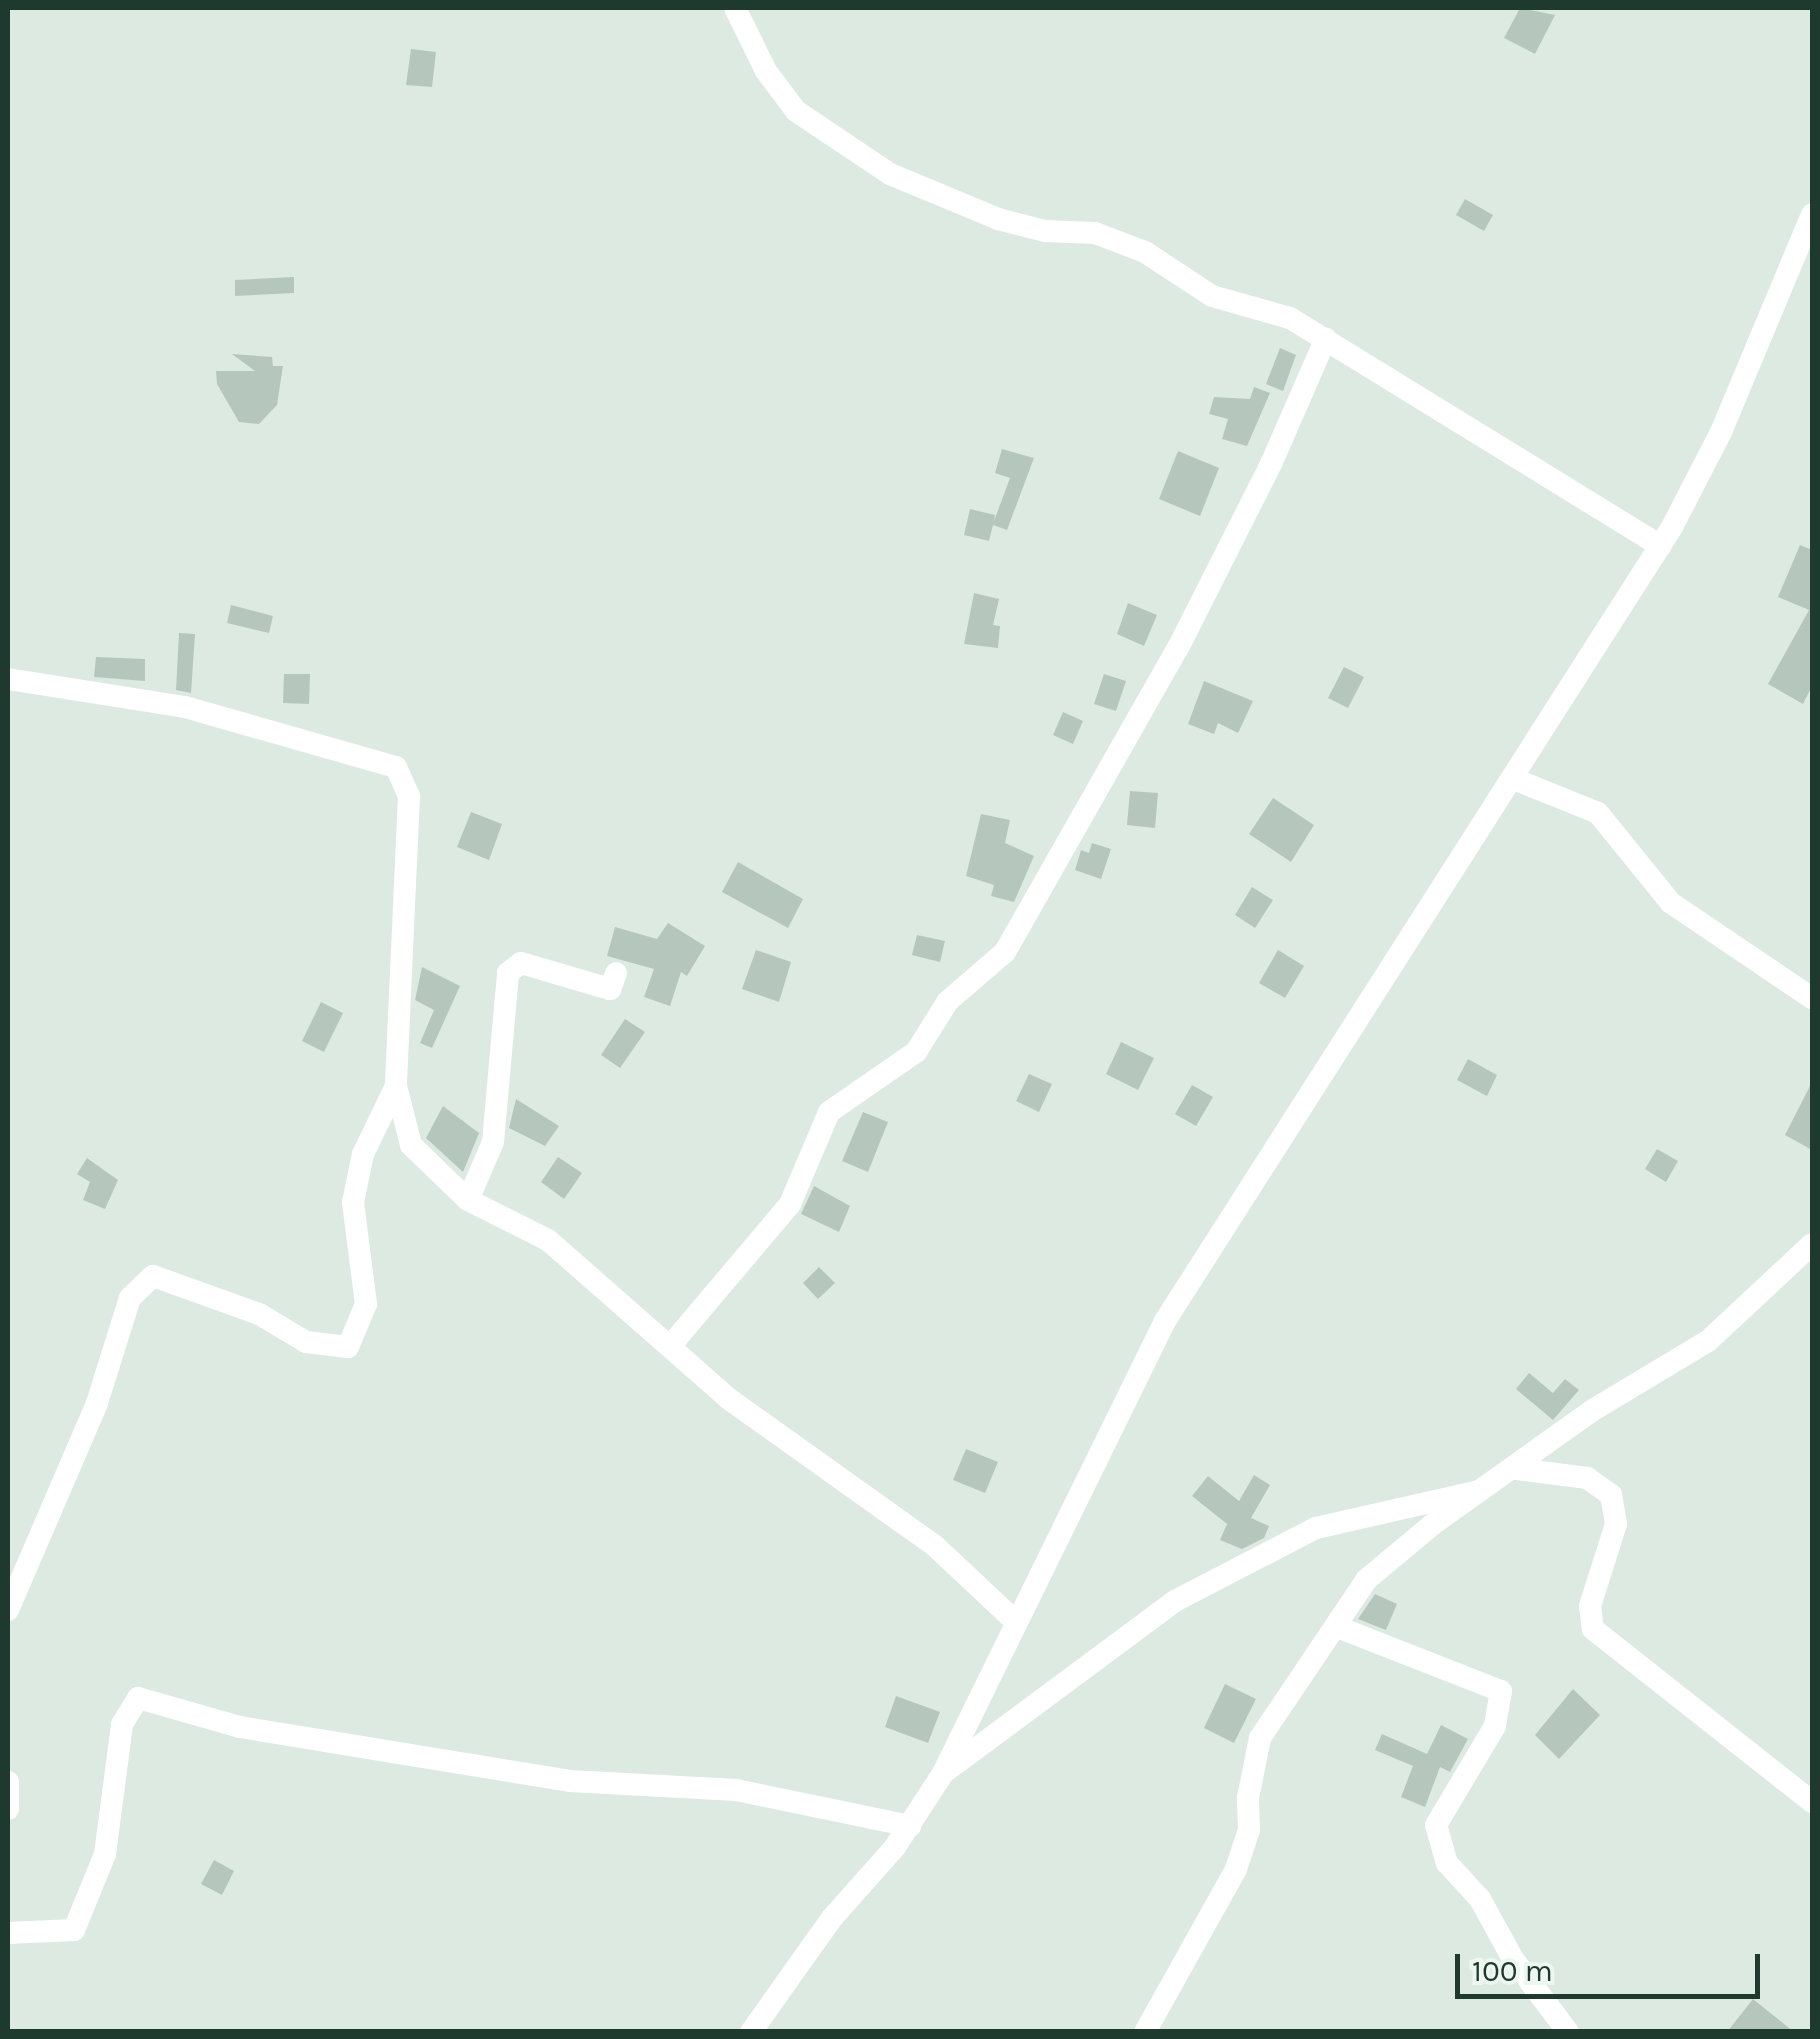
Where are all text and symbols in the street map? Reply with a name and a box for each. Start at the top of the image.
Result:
scale bar [1460,1934,1765,1996]
text: 100 m [1472,1953,1553,1989]

